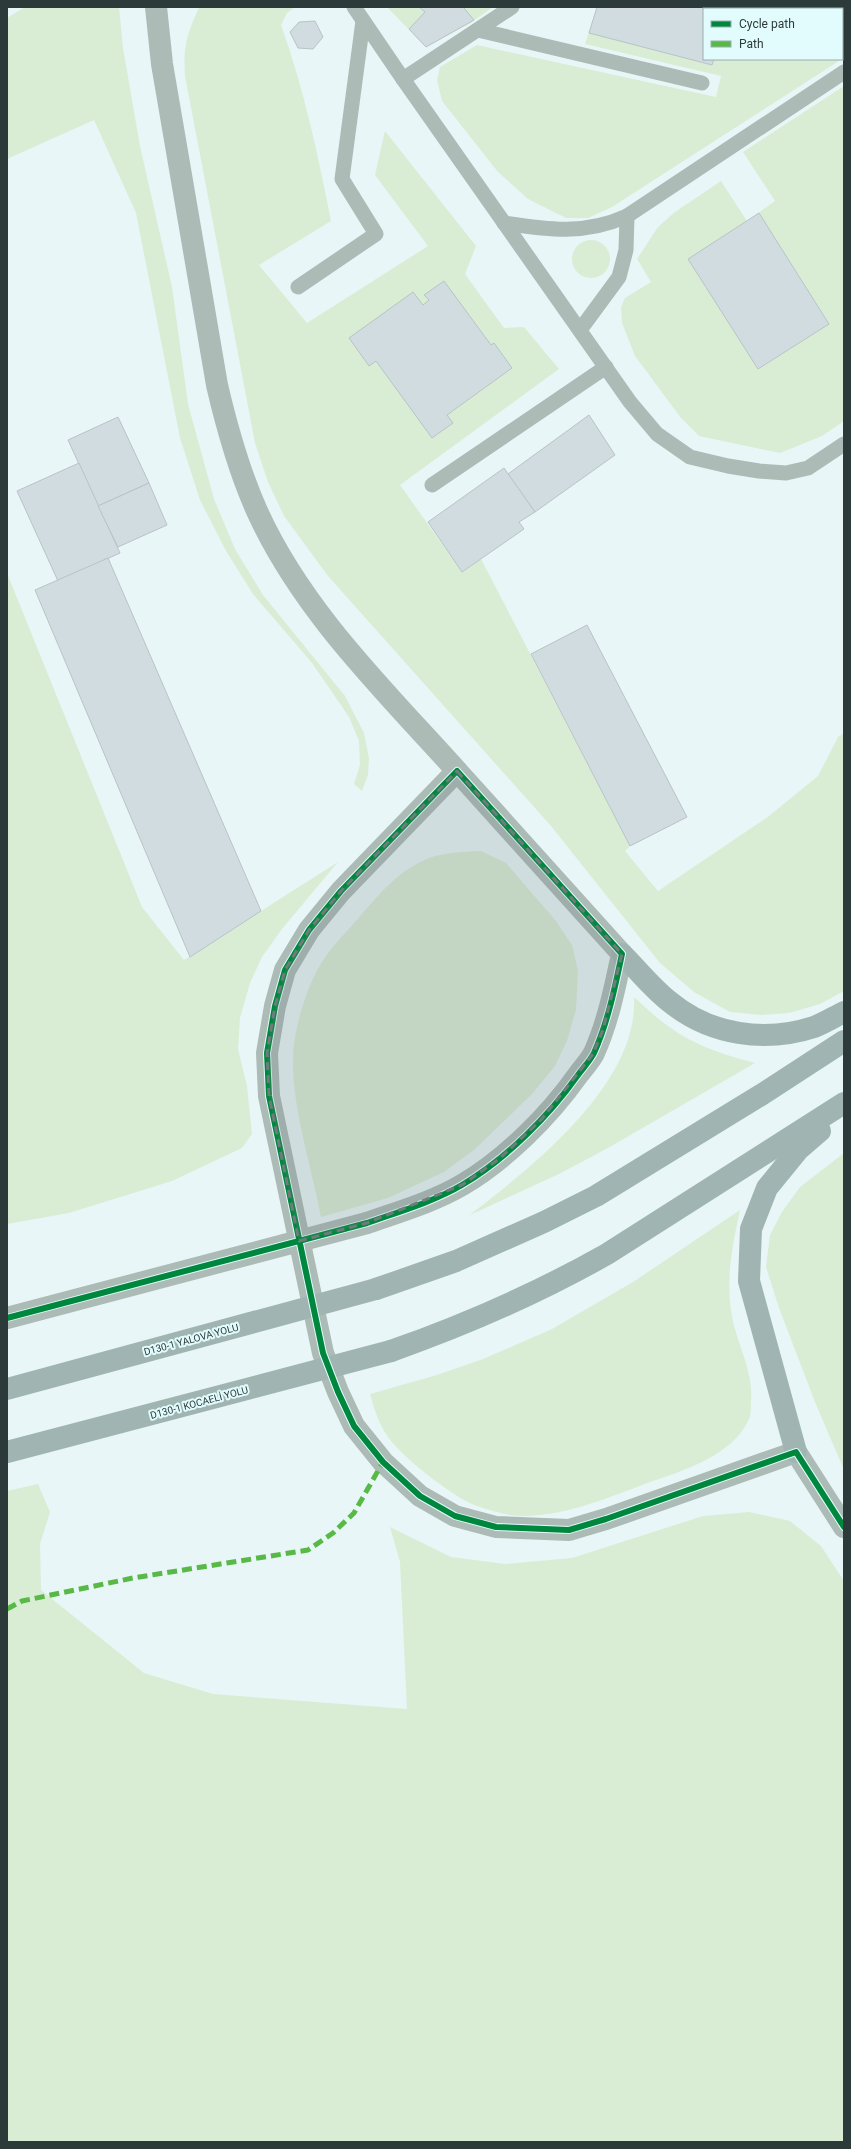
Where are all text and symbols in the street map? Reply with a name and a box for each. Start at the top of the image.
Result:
legend [703,8,843,60]
text: Cycle path [739,17,795,31]
text: Path [739,37,764,51]
street label: D130-1 YALOVA YOLU [143,1322,240,1357]
street label: D130-1 KOCAELİ YOLU [149,1383,249,1421]

